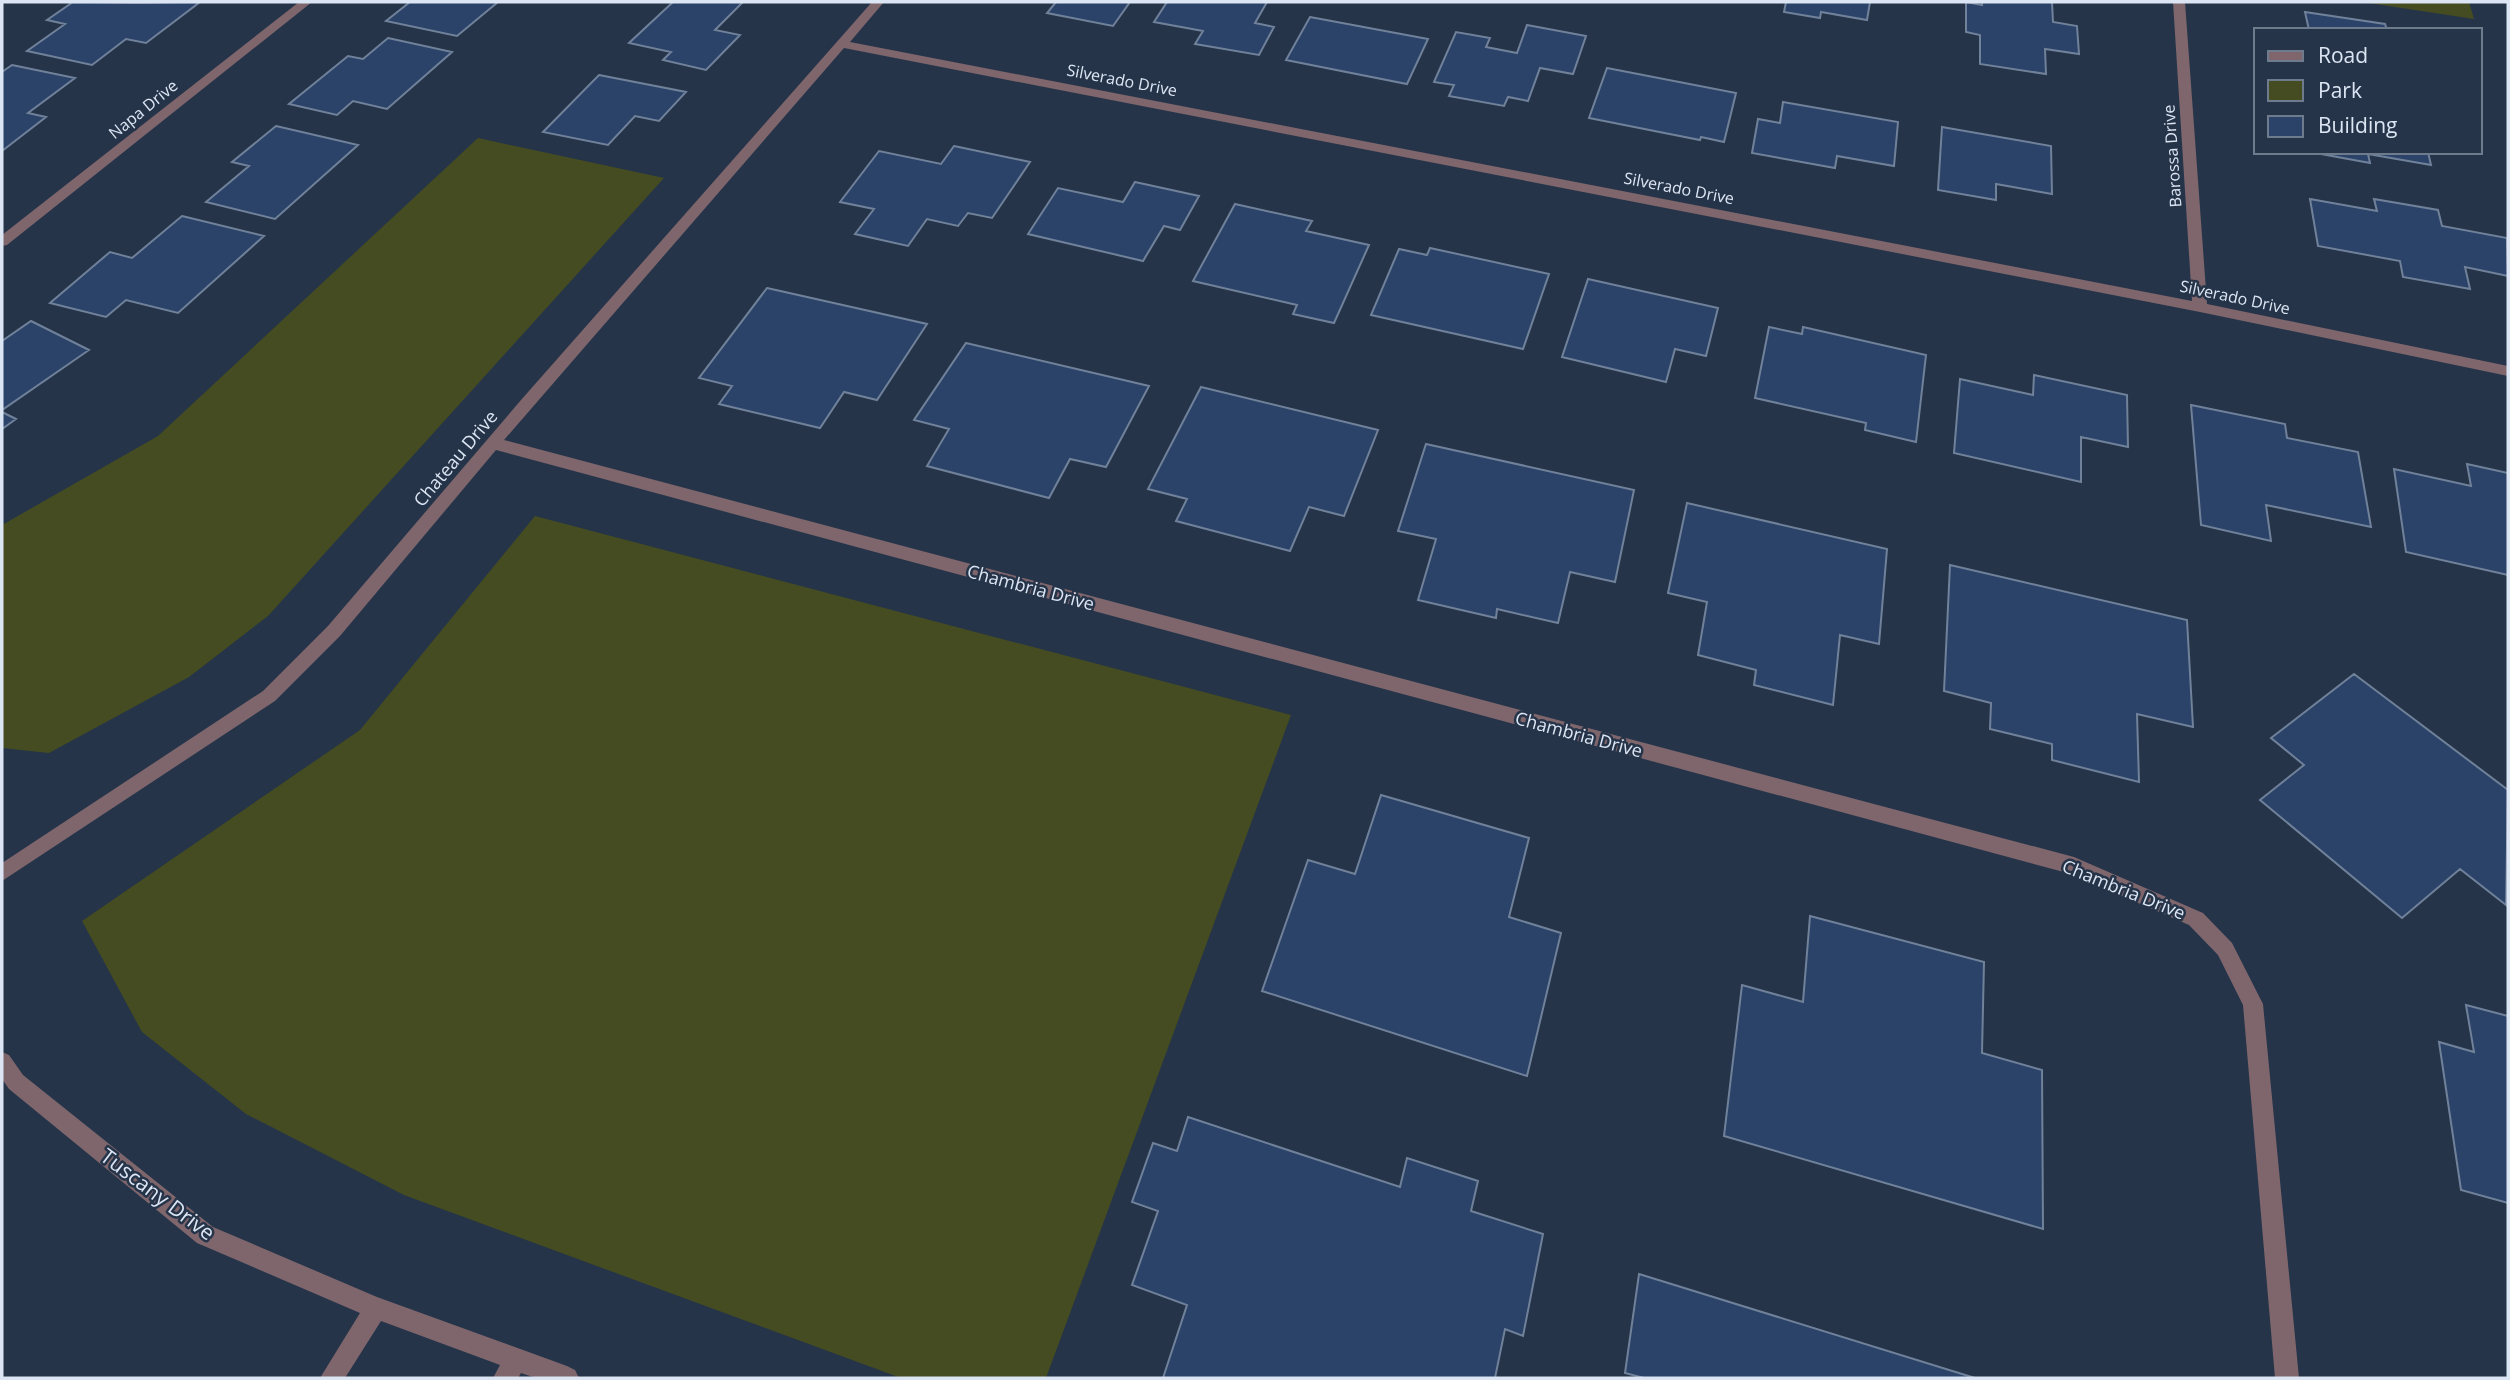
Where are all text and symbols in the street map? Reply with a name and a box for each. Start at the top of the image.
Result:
legend [2254,28,2482,154]
text: Road [2318,41,2368,69]
street label: Silverado Drive [1065,59,1179,101]
street label: Napa Drive [104,74,182,144]
text: Park [2318,76,2362,104]
street label: Barossa Drive [2157,104,2187,208]
text: Building [2318,111,2397,139]
street label: Silverado Drive [1622,167,1736,209]
street label: Silverado Drive [2178,275,2292,319]
street label: Chateau Drive [408,405,502,511]
street label: Chambria Drive [965,558,1097,616]
street label: Chambria Drive [1513,705,1645,763]
street label: Chambria Drive [2059,853,2189,925]
street label: Tuscany Drive [95,1142,221,1246]

